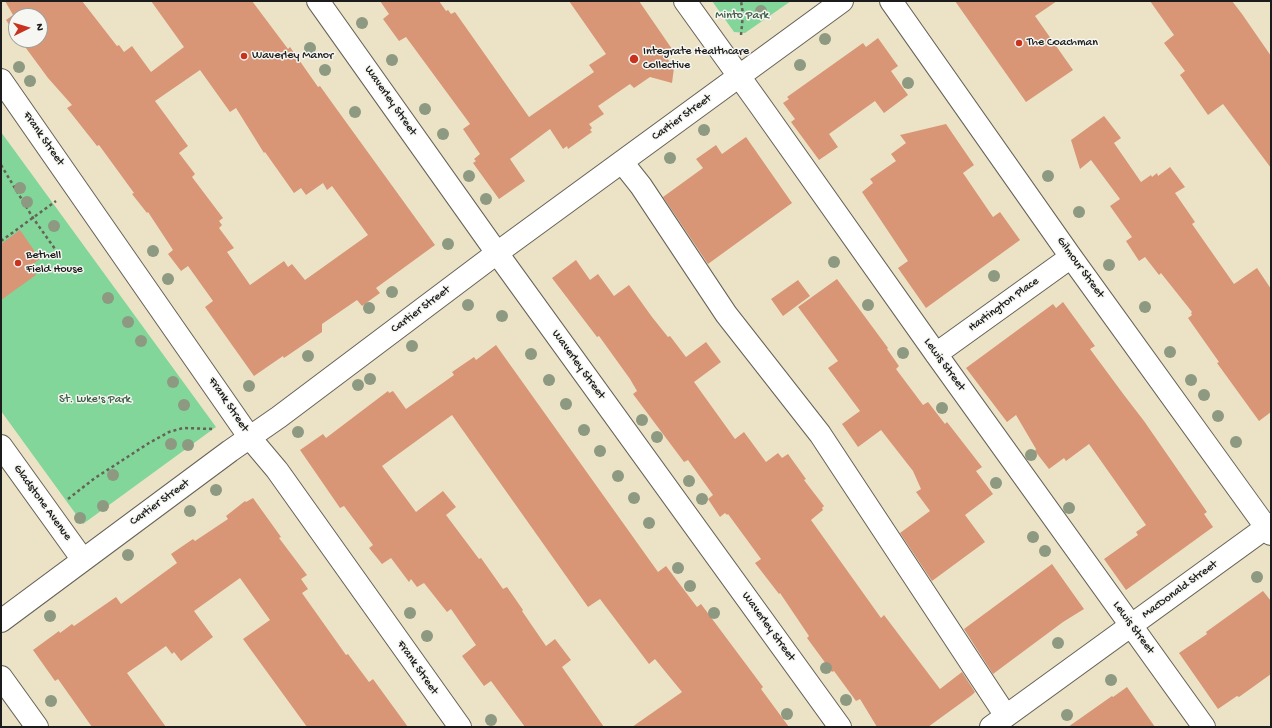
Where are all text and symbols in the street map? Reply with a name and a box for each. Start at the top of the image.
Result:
north arrow [8,8,48,48]
park label: Minto Park [715,9,769,23]
text: N [33,23,45,31]
place label: The Coachman [1027,36,1098,50]
marker: The Coachman [1014,38,1024,48]
place label: Integrate Healthcare Collective [643,45,749,73]
place label: Waverley Manor [252,49,333,63]
marker: Waverley Manor [239,51,249,61]
marker: Integrate Healthcare Collective [628,53,640,65]
street label: Waverley Street [361,63,419,139]
street label: Cartier Street [649,92,715,144]
street label: Frank Street [19,109,67,169]
street label: Gilmour Street [1053,235,1107,301]
place label: Bethell Field House [26,249,83,277]
marker: Bethell Field House [13,258,23,268]
street label: Hartington Place [966,275,1042,335]
street label: Cartier Street [389,283,453,337]
street label: Waverley Street [548,328,608,402]
street label: Lewis Street [920,336,968,394]
street label: Frank Street [204,375,252,435]
park label: St. Luke's Park [59,393,131,407]
street label: Gladstone Avenue [10,462,74,544]
street label: Cartier Street [127,477,193,529]
street label: MacDonald Street [1139,558,1221,622]
street label: Waverley Street [738,590,798,664]
street label: Lewis Street [1109,599,1157,657]
street label: Frank Street [393,638,441,698]

